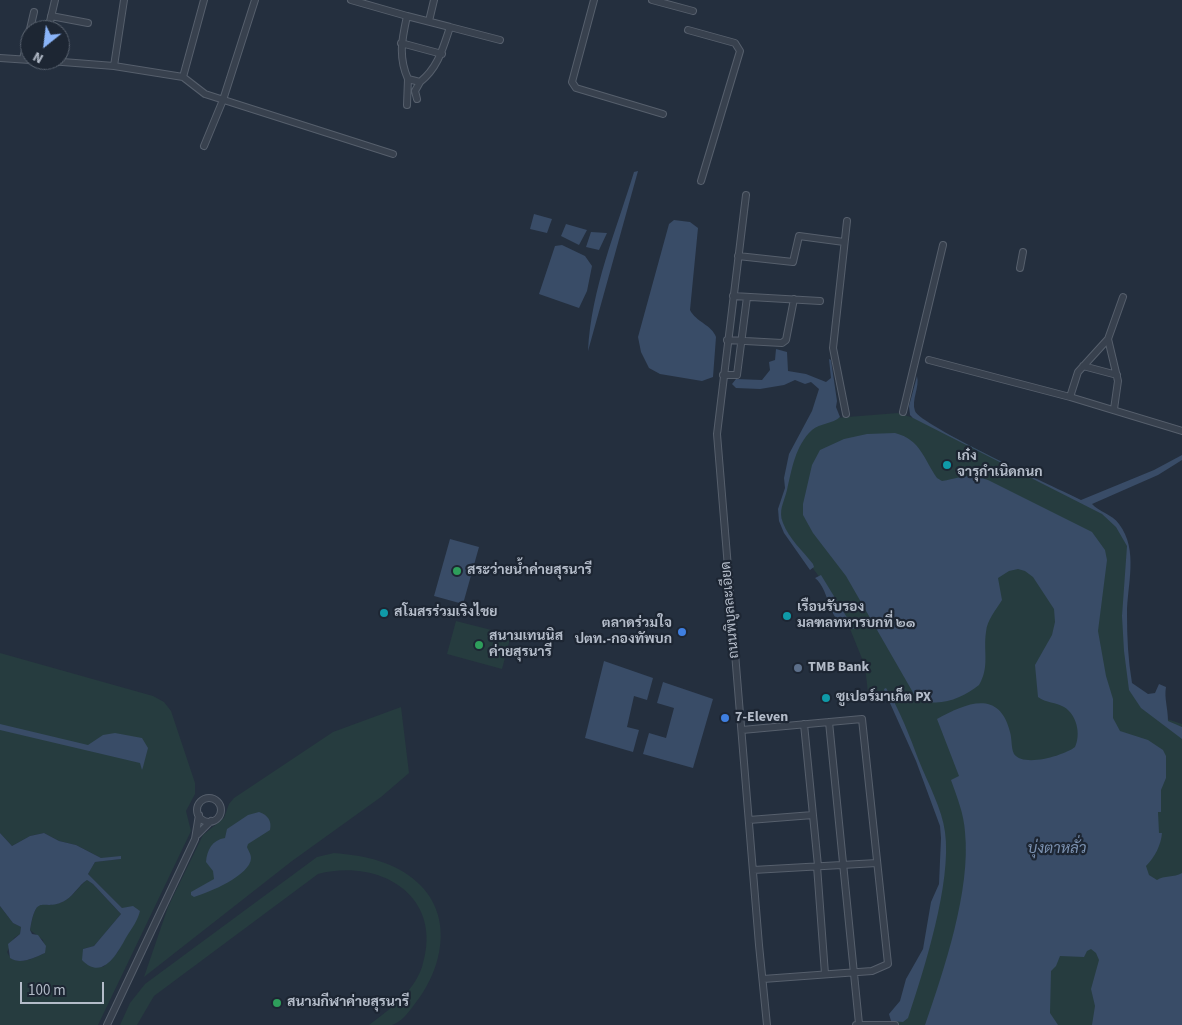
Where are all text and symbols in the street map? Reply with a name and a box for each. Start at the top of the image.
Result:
north arrow [20,20,70,70]
text: N [29,46,47,68]
place label: เก๋ง จารุกำเนิดกนก [957,449,1043,482]
marker: เก๋ง จารุกำเนิดกนก [941,459,953,471]
street label: ถนนพิบูลละเอียด [718,561,744,659]
place label: สระว่ายนํ้าค่ายสุรนารี [467,563,592,579]
marker: สระว่ายนํ้าค่ายสุรนารี [451,565,463,577]
place label: เรือนรับรอง มลฑลทหารบกที่ ๒๑ [797,600,915,632]
place label: สโมสรร่วมเริงไชย [394,605,497,621]
marker: สโมสรร่วมเริงไชย [378,607,390,619]
marker: เรือนรับรอง มลฑลทหารบกที่ ๒๑ [781,610,793,622]
place label: ตลาดร่วมใจ ปตท.-กองทัพบก [575,616,672,648]
marker: ตลาดร่วมใจ ปตท.-กองทัพบก [676,626,688,638]
place label: สนามเทนนิส ค่ายสุรนารี [489,629,563,662]
marker: สนามเทนนิส ค่ายสุรนารี [473,639,485,651]
place label: TMB Bank [808,660,869,676]
marker: TMB Bank [792,662,804,674]
place label: ซูเปอร์มาเก็ต PX [836,690,931,706]
marker: ซูเปอร์มาเก็ต PX [820,692,832,704]
place label: 7-Eleven [735,710,788,726]
marker: 7-Eleven [719,712,731,724]
water label: บุ่งตาหลั่ว [1028,841,1086,859]
scale bar [22,972,106,1004]
text: 100 m [28,980,66,1001]
place label: สนามกีฬาค่ายสุรนารี [287,995,409,1011]
marker: สนามกีฬาค่ายสุรนารี [271,997,283,1009]

